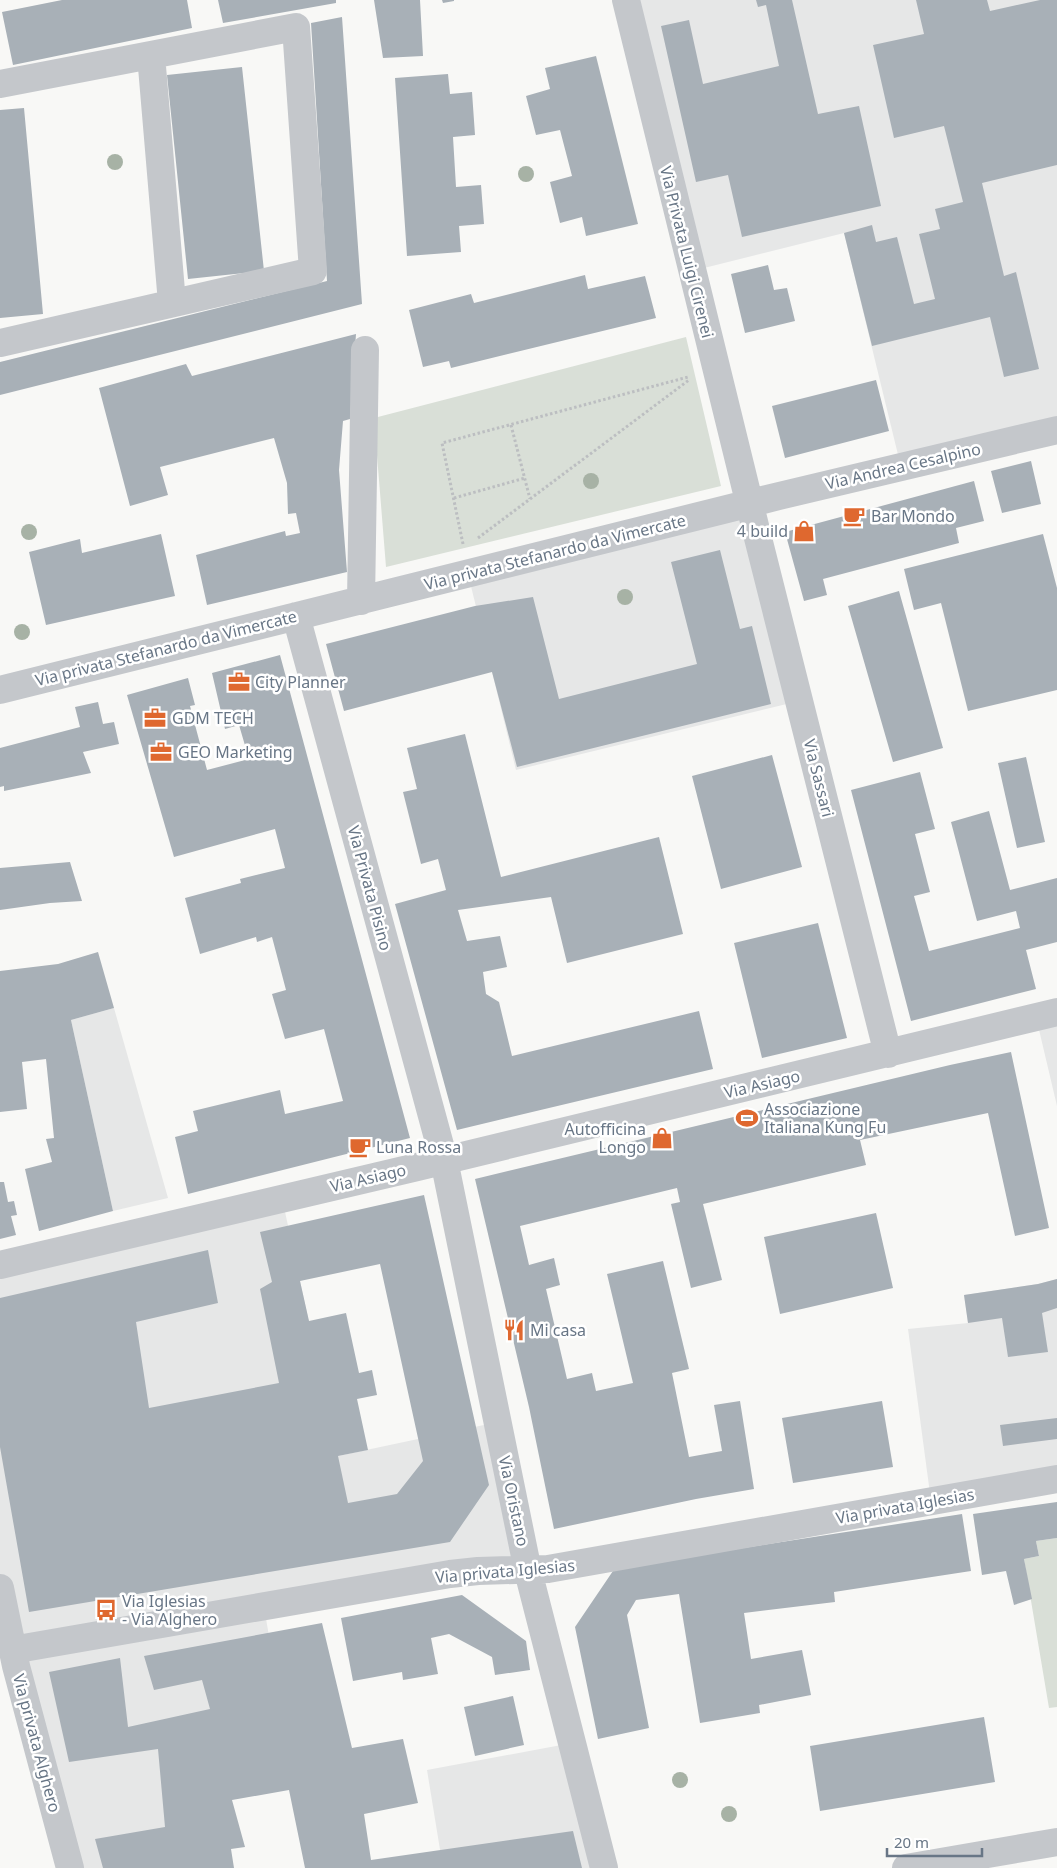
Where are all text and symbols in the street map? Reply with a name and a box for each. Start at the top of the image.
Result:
street label: Via Privata Luigi Cirenei [655,164,719,340]
street label: Via Andrea Cesalpino [823,437,983,495]
cafe icon: Bar Mondo [841,503,867,529]
place label: Bar Mondo [871,505,955,527]
street label: Via privata Stefanardo da Vimercate [422,509,688,595]
shop icon: 4 build [791,518,817,544]
place label: 4 build [737,520,788,542]
street label: Via privata Stefanardo da Vimercate [33,605,299,691]
office icon: City Planner [226,669,252,695]
place label: City Planner [255,671,346,693]
office icon: GDM TECH [142,705,168,731]
place label: GDM TECH [172,707,254,729]
street label: Via Sassari [799,737,839,819]
office icon: GEO Marketing [148,739,174,765]
place label: GEO Marketing [178,741,293,763]
street label: Via Privata Pisino [343,823,397,953]
street label: Via Asiago [722,1065,802,1103]
place label: Associazione Italiana Kung Fu [764,1098,886,1138]
sports icon: Associazione Italiana Kung Fu [734,1105,760,1131]
place label: Autofficina Longo [565,1118,646,1158]
shop icon: Autofficina Longo [649,1125,675,1151]
cafe icon: Luna Rossa [347,1134,373,1160]
place label: Luna Rossa [376,1136,461,1158]
street label: Via Asiago [328,1159,408,1197]
restaurant icon: Mi casa [501,1317,527,1343]
place label: Mi casa [530,1319,586,1341]
street label: Via Oristano [494,1454,534,1548]
street label: Via privata Iglesias [834,1483,976,1529]
street label: Via privata Iglesias [434,1554,576,1588]
place label: Via Iglesias - Via Alghero [122,1590,217,1630]
bus stop icon: Via Iglesias - Via Alghero [93,1597,119,1623]
street label: Via privata Alghero [8,1671,66,1815]
scale bar [887,1826,982,1858]
text: 20 m [894,1832,929,1852]

